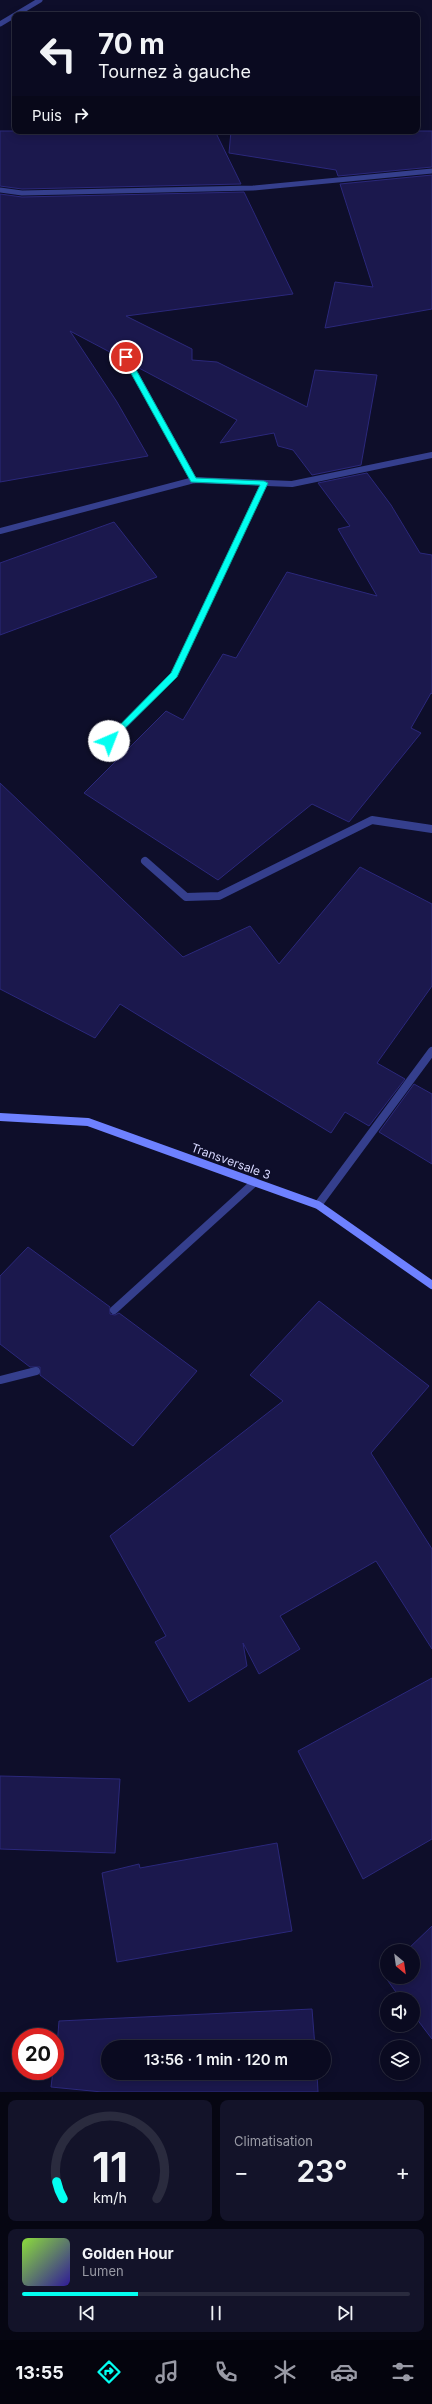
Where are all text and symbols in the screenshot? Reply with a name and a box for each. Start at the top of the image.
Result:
text: 70 m [98,27,165,61]
icon: left [32,28,84,80]
text: Tournez à gauche [98,61,251,82]
icon: right [70,104,92,126]
text: Puis [32,106,62,125]
pin [109,340,143,374]
icon: arrive [115,346,137,368]
position arrow [88,720,130,762]
street label: Transversale 3 [189,1140,273,1182]
north arrow [380,1944,420,1984]
map controls [380,1944,420,2080]
button: sound [380,1992,420,2032]
speed limit sign: 20 [12,2028,64,2080]
button: layers [380,2040,420,2080]
text: 13:56 · 1 min · 120 m [144,2050,288,2069]
text: Climatisation [234,2133,313,2149]
text: 11 [92,2141,128,2191]
text: 23° [296,2153,348,2189]
text: − [234,2159,249,2185]
text: + [395,2159,410,2185]
text: km/h [93,2188,127,2205]
text: Golden Hour [82,2244,174,2263]
text: Lumen [82,2263,124,2279]
icon: previous [76,2302,98,2324]
icon: pause [205,2302,227,2324]
icon: next [334,2302,356,2324]
icon: directions [95,2358,123,2386]
icon: music [153,2358,181,2386]
icon: phone [212,2358,240,2386]
icon: climate [271,2358,299,2386]
icon: car [330,2358,358,2386]
icon: filters [389,2358,417,2386]
text: 13:55 [15,2362,64,2383]

